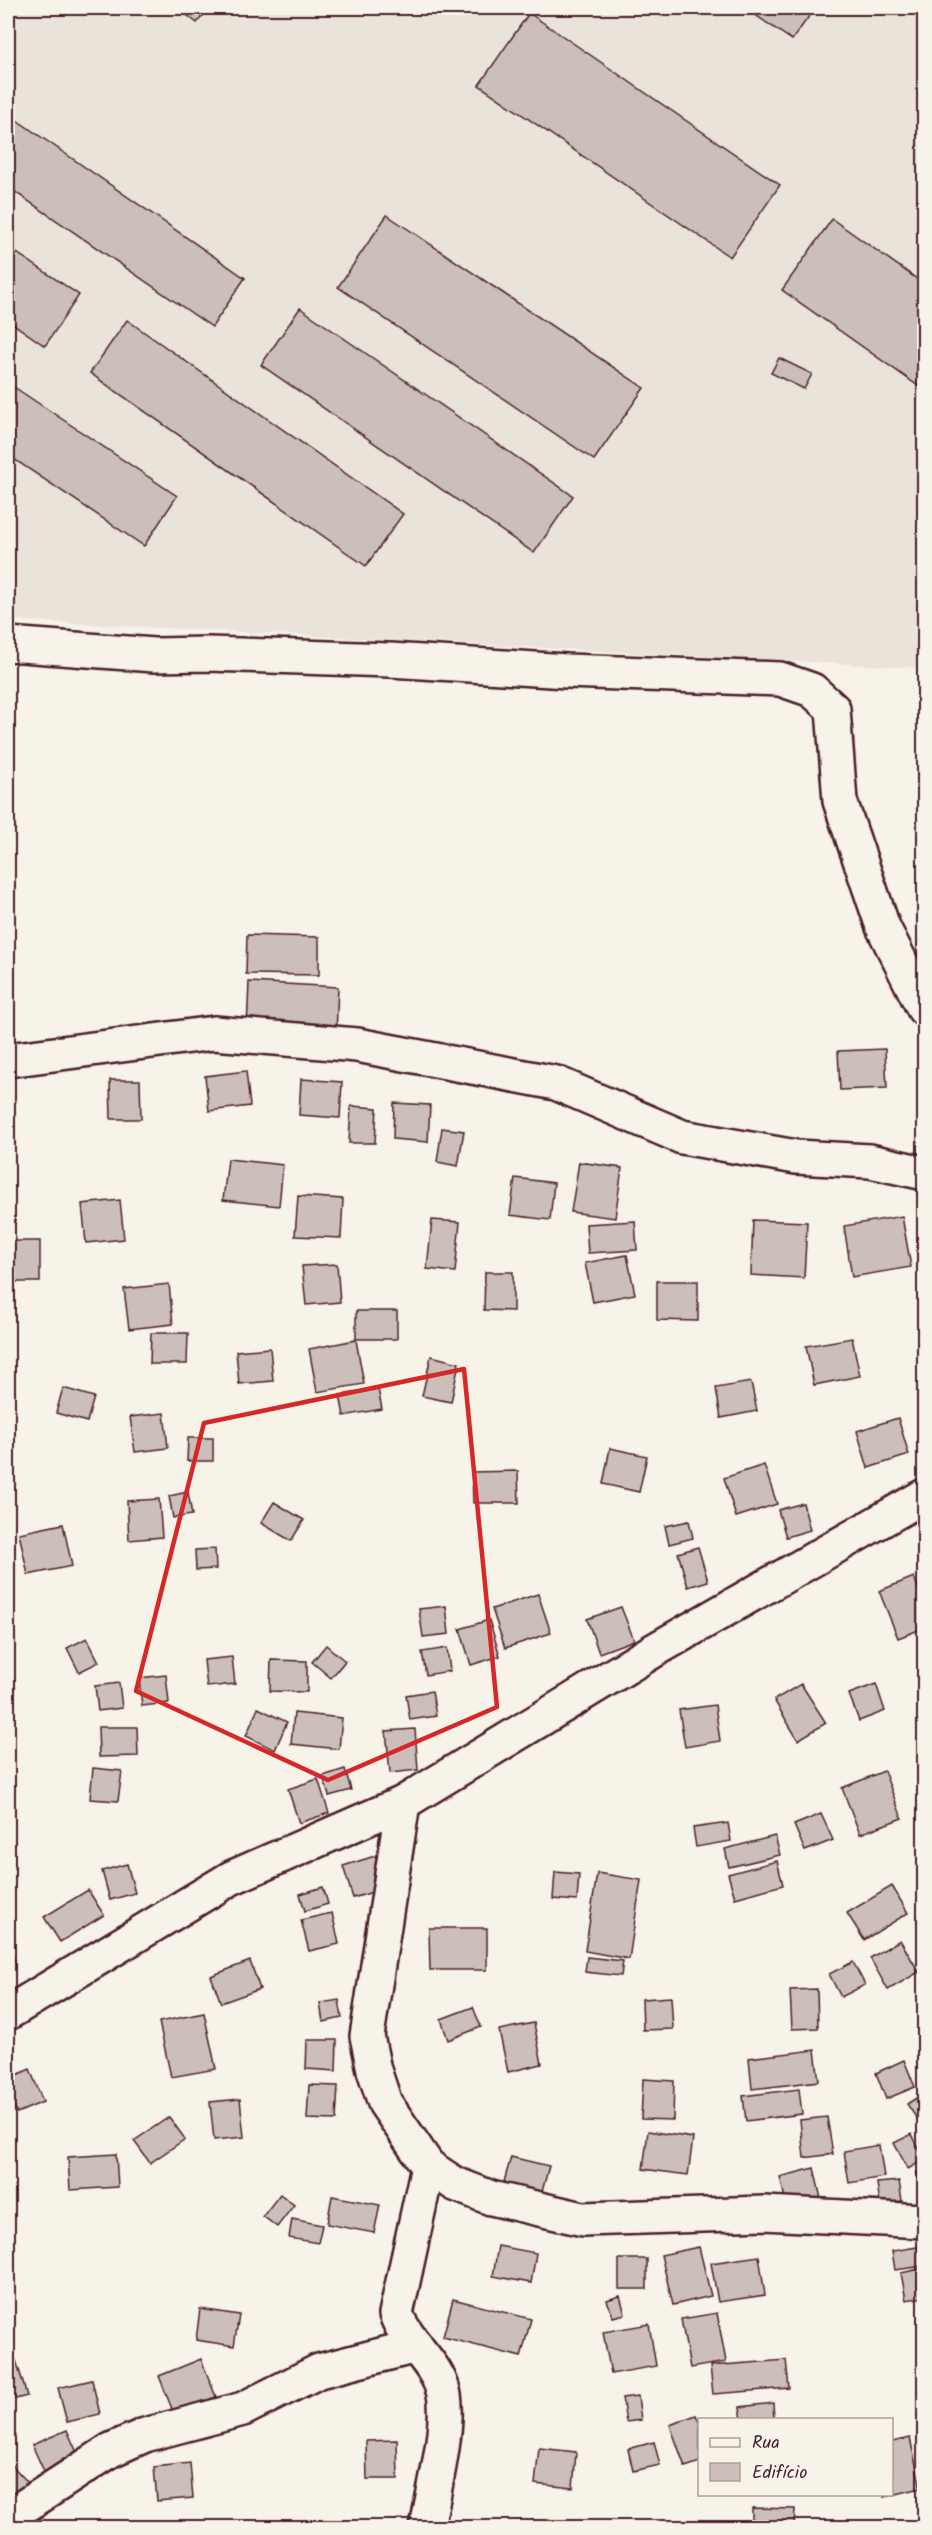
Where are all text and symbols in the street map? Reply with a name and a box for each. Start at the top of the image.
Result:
legend [698,2418,893,2496]
text: Rua [752,2429,780,2458]
text: Edifício [752,2459,807,2488]

